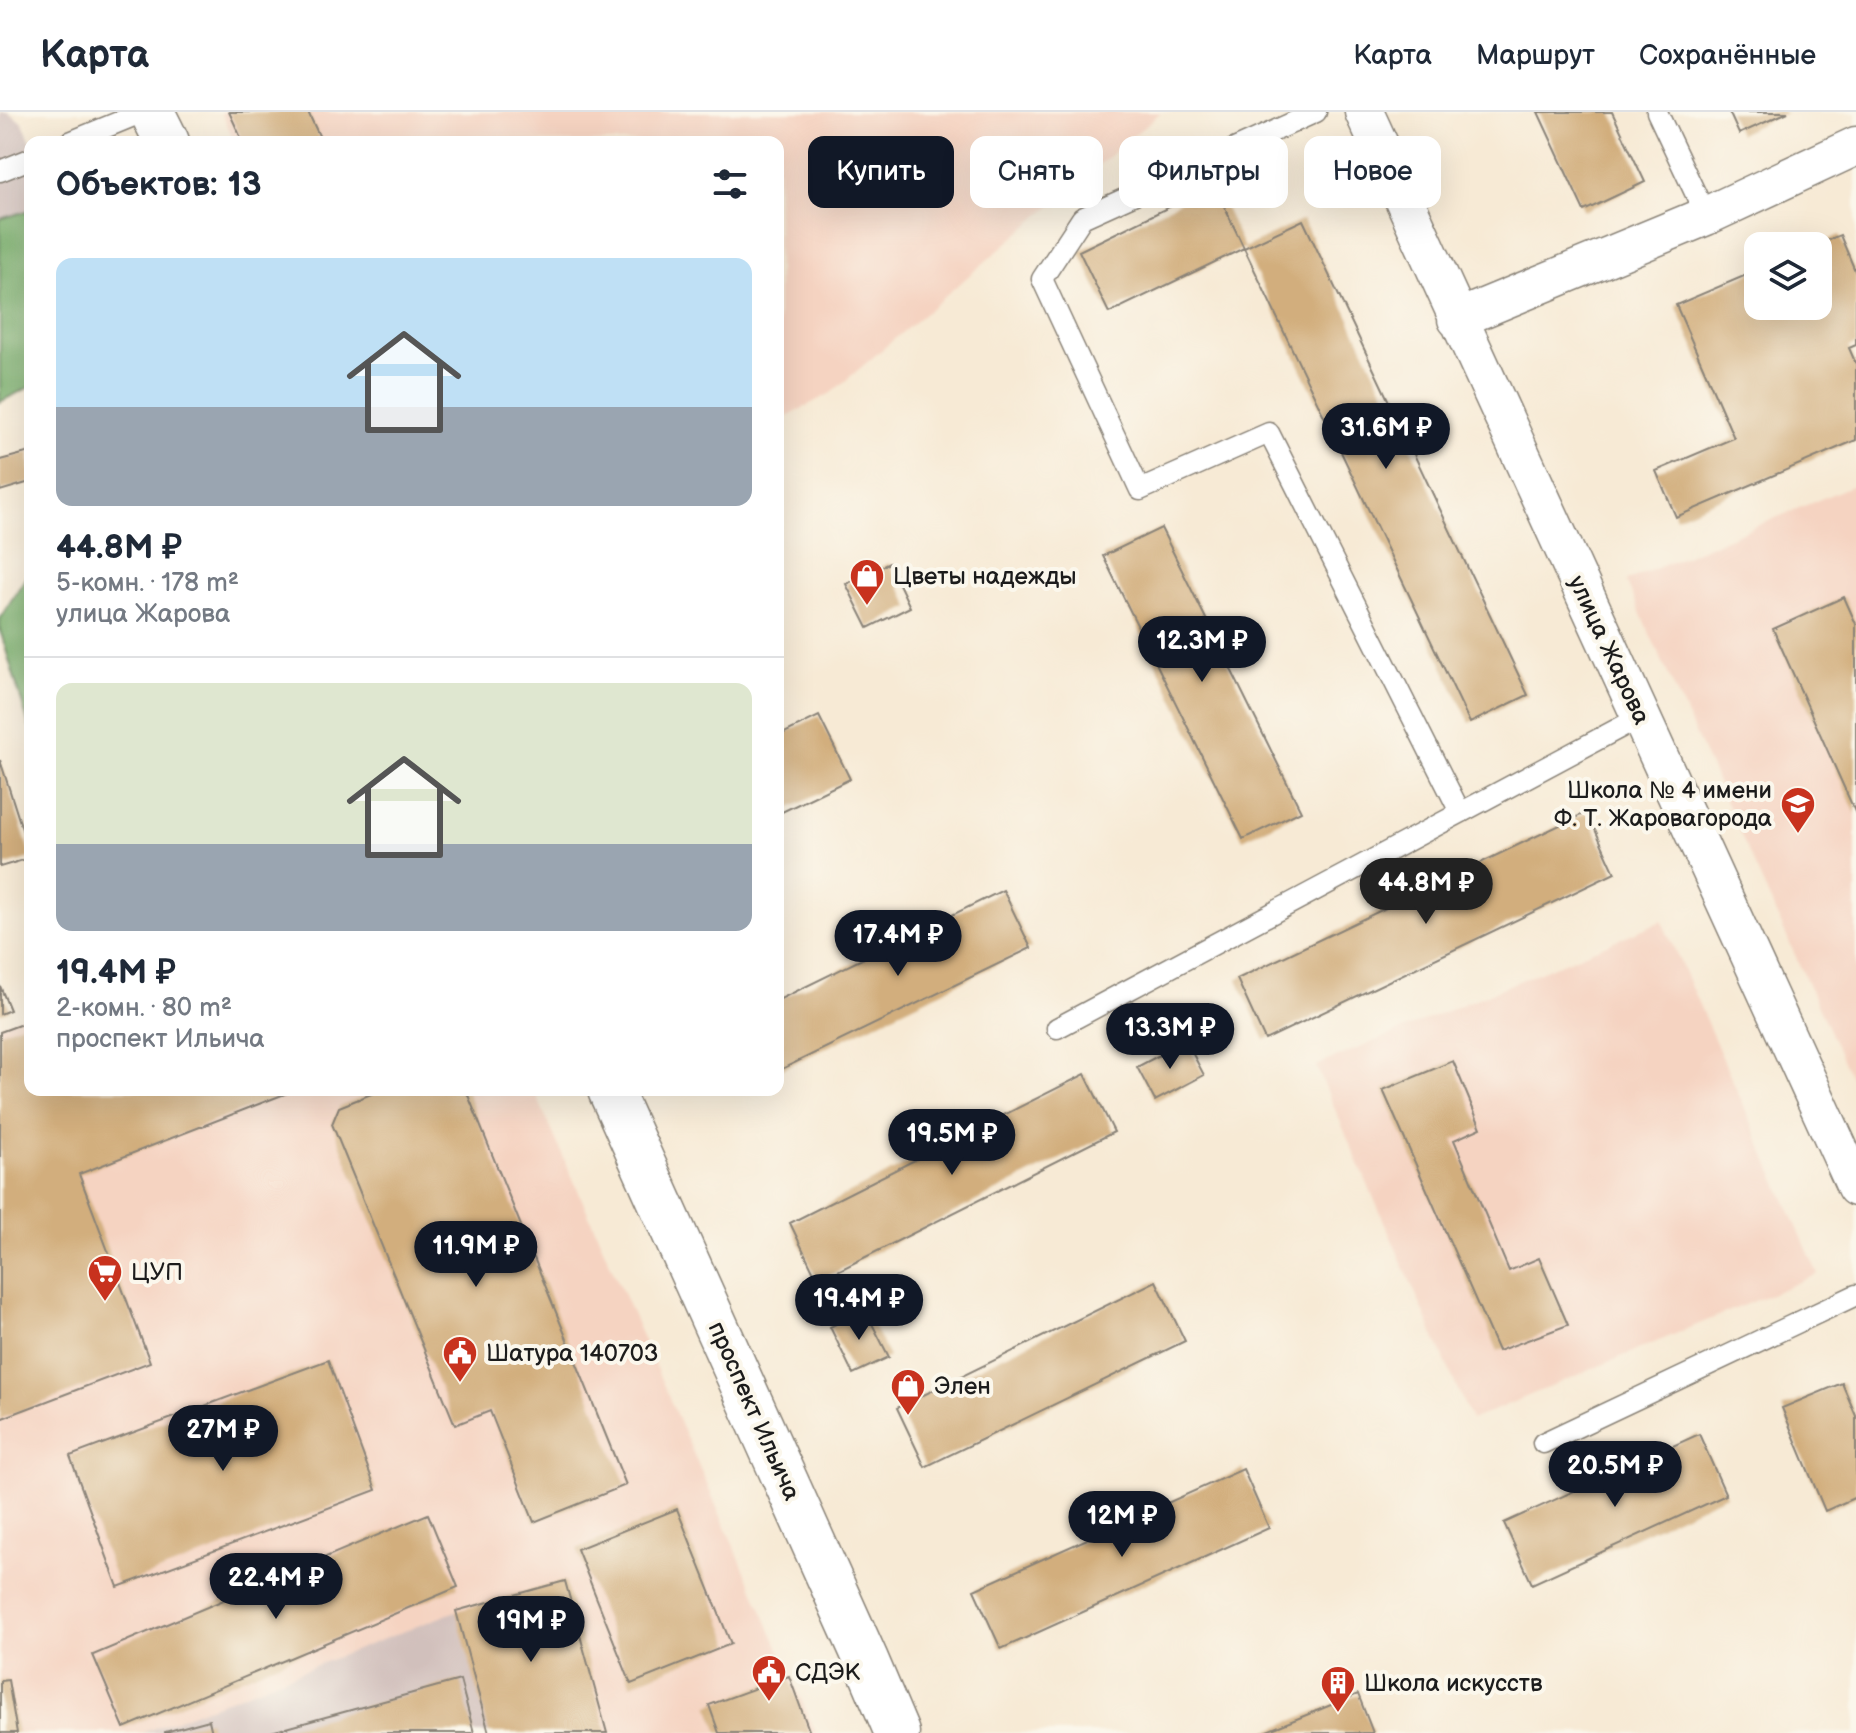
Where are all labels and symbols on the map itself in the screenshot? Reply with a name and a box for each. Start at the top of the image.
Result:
pin: 31.6M ₽ [1312,403,1460,471]
shop icon: Цветы надежды [848,557,886,607]
place label: Цветы надежды [893,562,1076,591]
street label: улица Жарова [1562,571,1656,729]
pin: 12.3M ₽ [1128,616,1276,684]
place label: Школа № 4 имени Ф. Т. Жаровагорода [1554,776,1772,833]
school or university icon: Школа № 4 имени Ф. Т. Жаровагорода [1779,785,1817,835]
pin: 44.8M ₽ [1352,858,1500,926]
pin: 17.4M ₽ [824,910,972,978]
pin: 13.3M ₽ [1096,1003,1244,1071]
pin: 19.5M ₽ [878,1109,1026,1177]
pin: 11.9M ₽ [402,1221,550,1289]
supermarket icon: ЦУП [86,1253,124,1303]
place label: ЦУП [131,1258,183,1287]
pin: 19.4M ₽ [785,1274,933,1342]
street label: проспект Ильича [702,1317,806,1505]
public building icon: Шатура 140703 [441,1334,479,1384]
place label: Шатура 140703 [486,1339,659,1368]
shop icon: Элен [889,1367,927,1417]
place label: Элен [934,1372,991,1401]
pin: 27M ₽ [167,1405,279,1473]
pin: 20.5M ₽ [1541,1441,1689,1509]
pin: 12M ₽ [1066,1491,1178,1559]
pin: 22.4M ₽ [202,1553,350,1621]
pin: 19M ₽ [475,1596,587,1664]
public building icon: СДЭК [750,1653,788,1703]
place label: СДЭК [795,1658,861,1687]
building icon: Школа искусств [1319,1664,1357,1714]
place label: Школа искусств [1364,1669,1543,1698]

